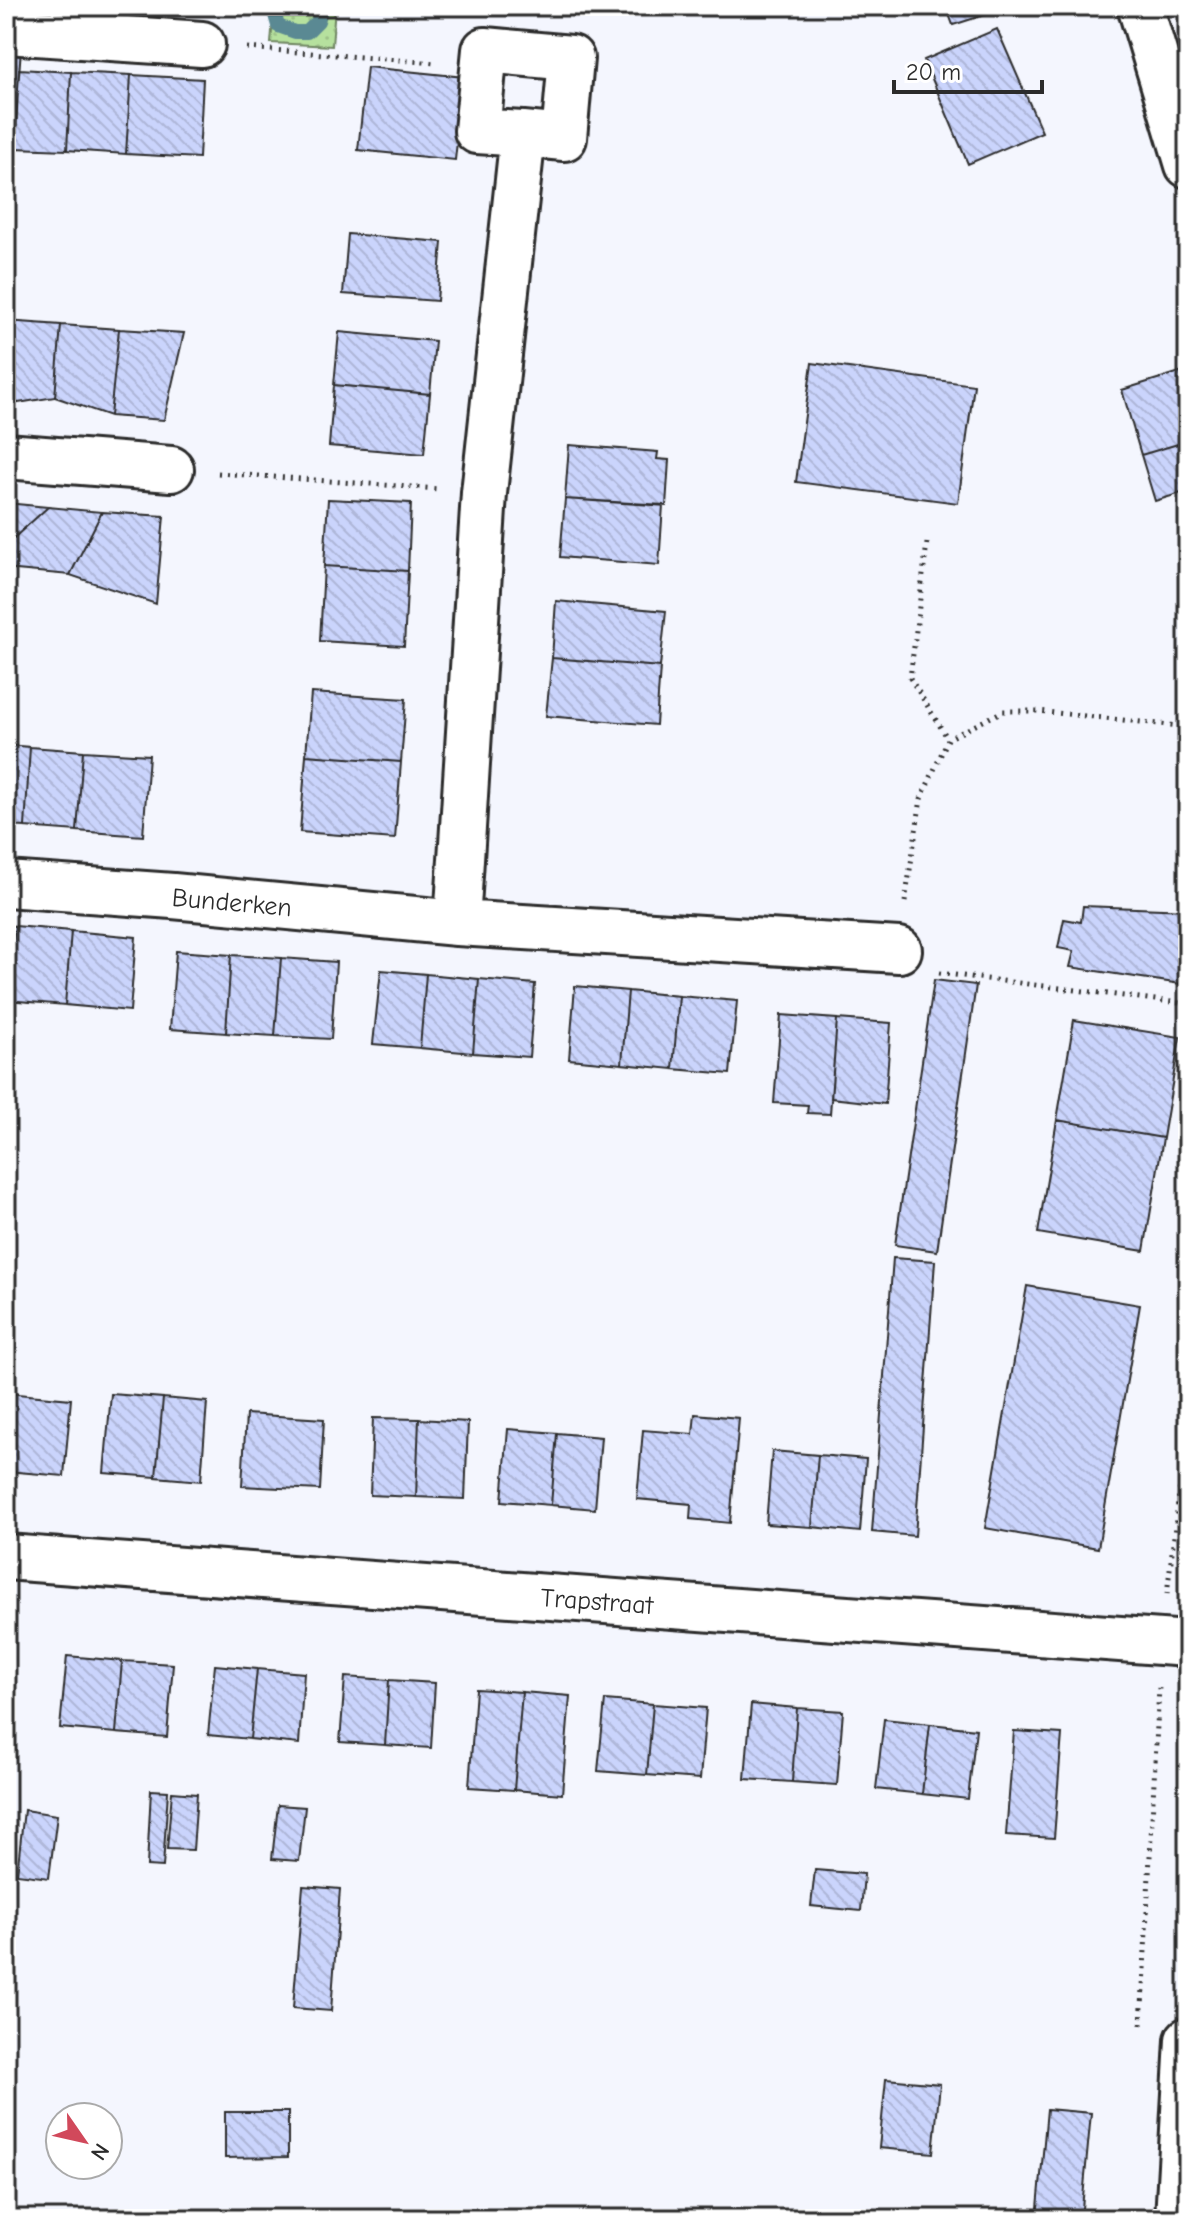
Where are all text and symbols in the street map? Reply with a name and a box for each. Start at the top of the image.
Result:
scale bar [894,44,1042,94]
text: 20 m [906,58,961,86]
street label: Bunderken [171,883,293,923]
street label: Trapstraat [540,1583,656,1621]
north arrow [44,2101,124,2181]
text: N [85,2138,115,2165]

